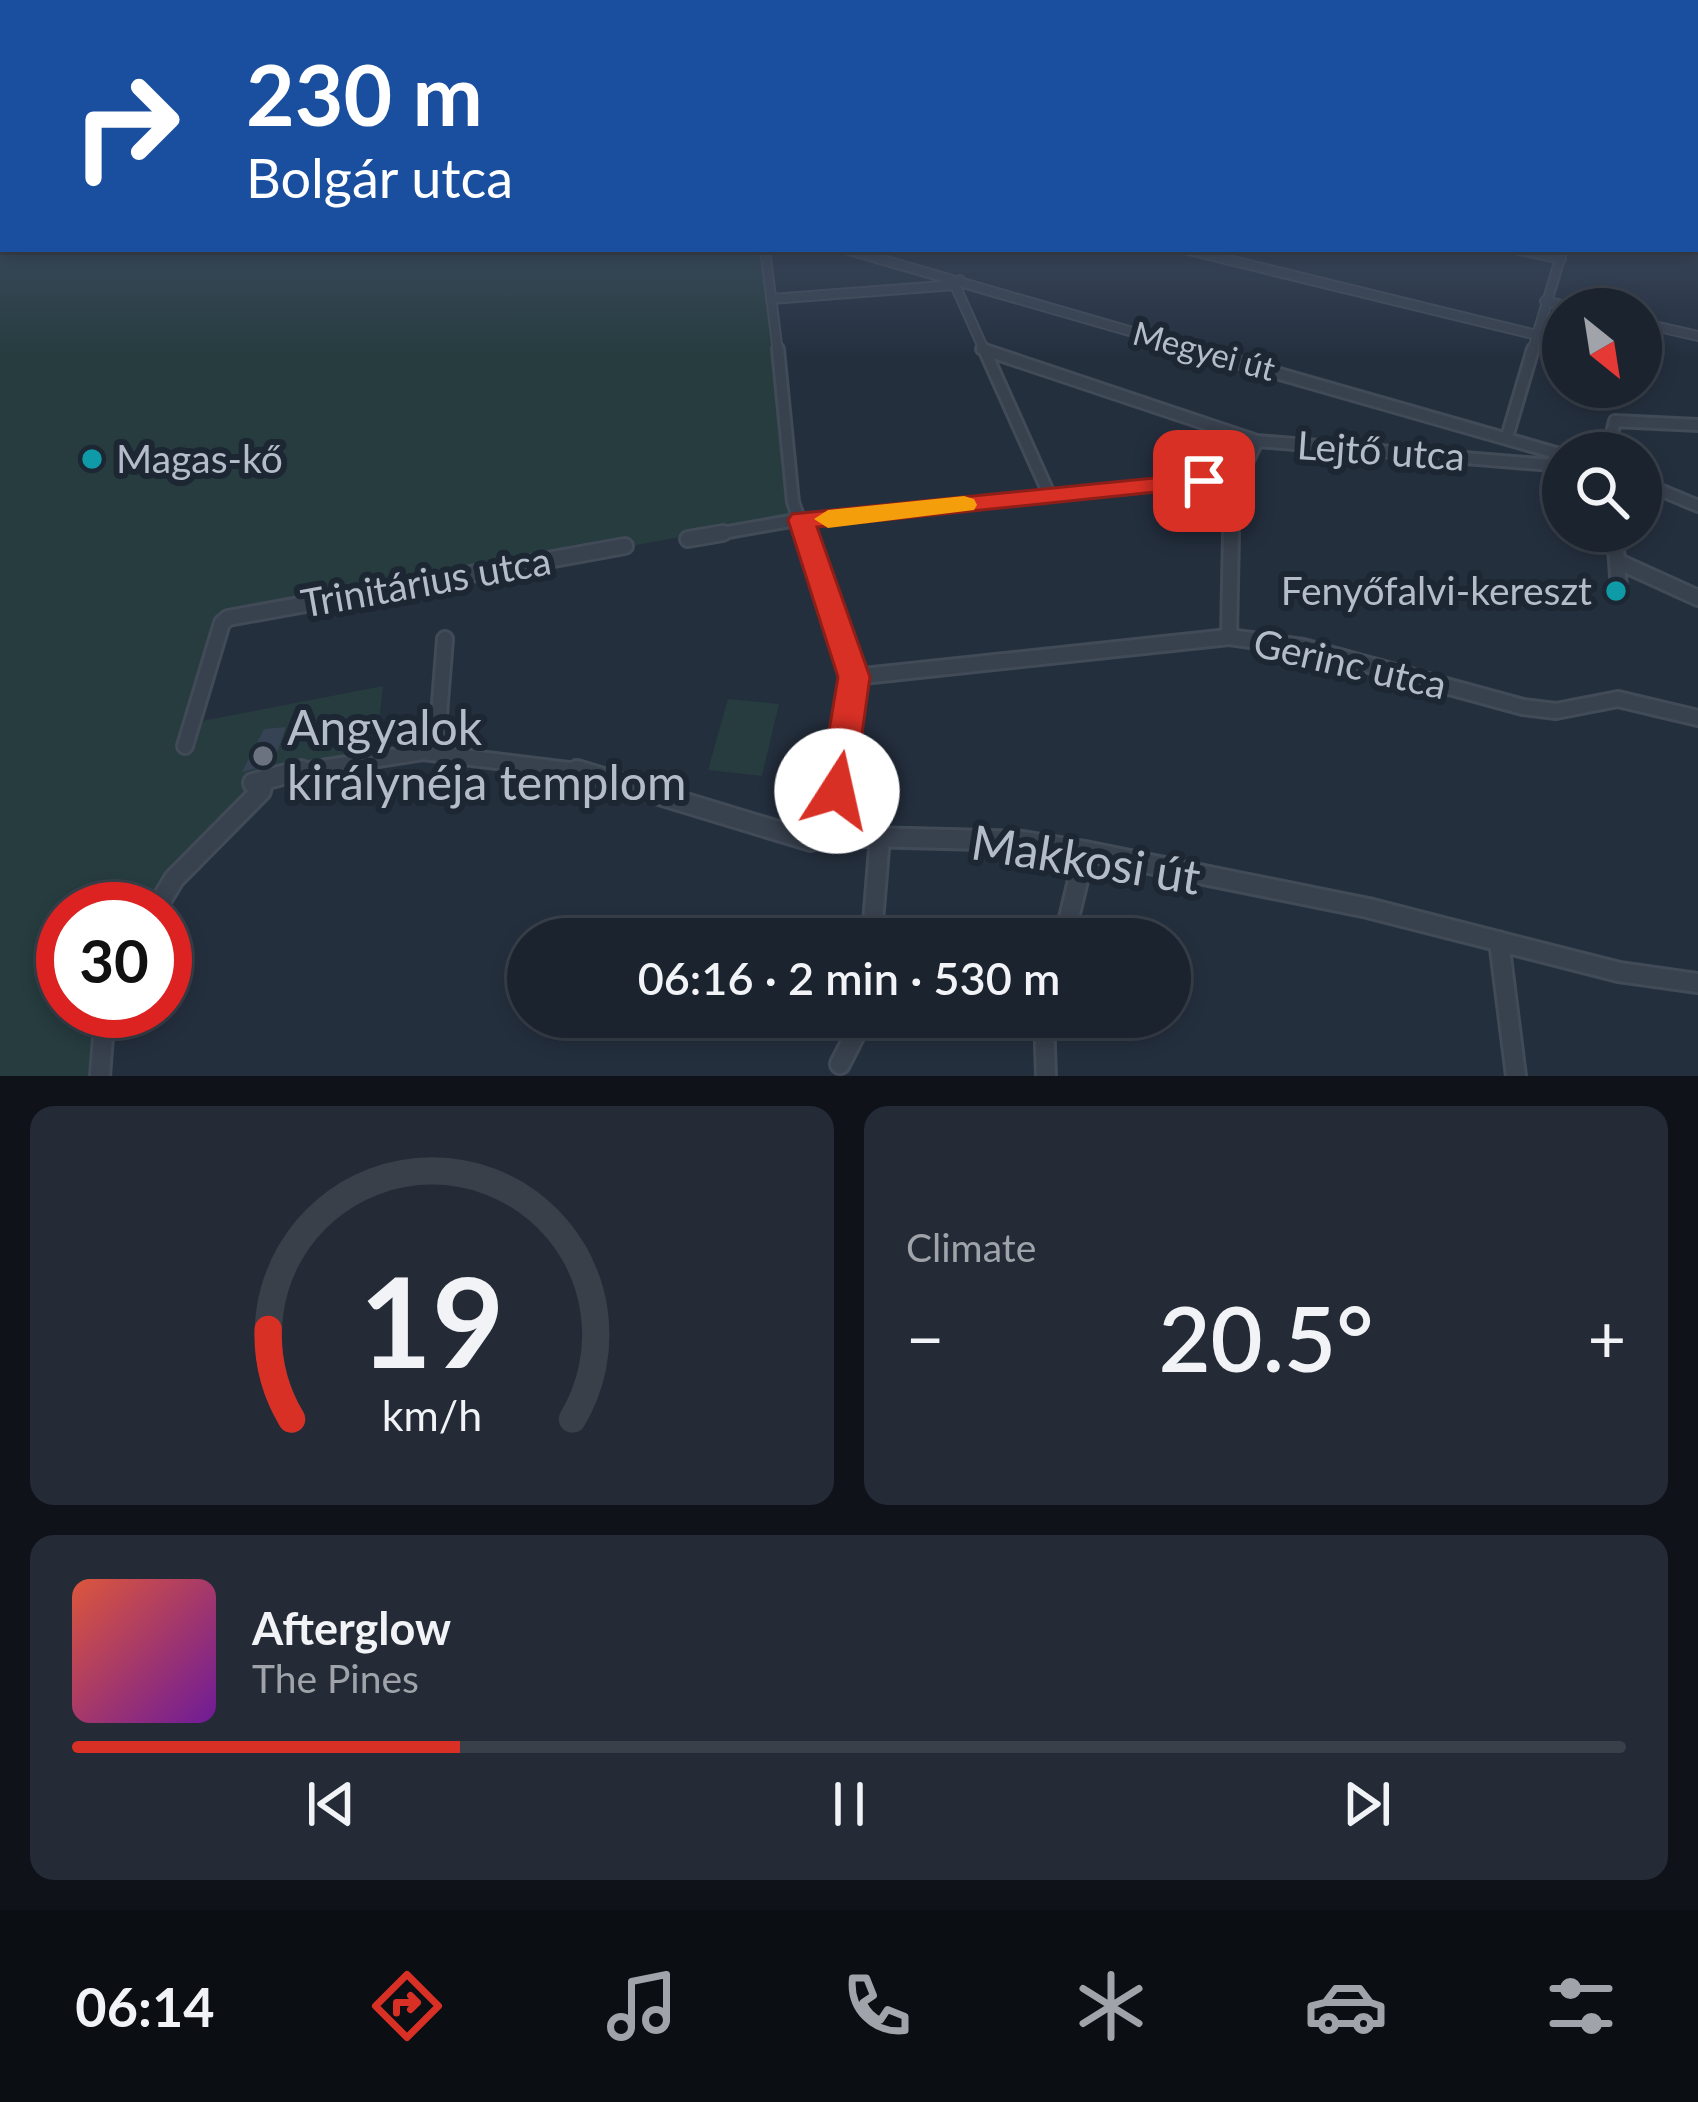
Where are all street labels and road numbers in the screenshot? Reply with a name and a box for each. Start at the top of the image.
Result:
street label: Megyei út [1129,312,1280,388]
street label: Lejtő utca [1296,421,1467,479]
street label: Trinitárius utca [297,536,554,626]
street label: Gerinc utca [1249,619,1451,708]
street label: Makkosi út [968,812,1205,905]

